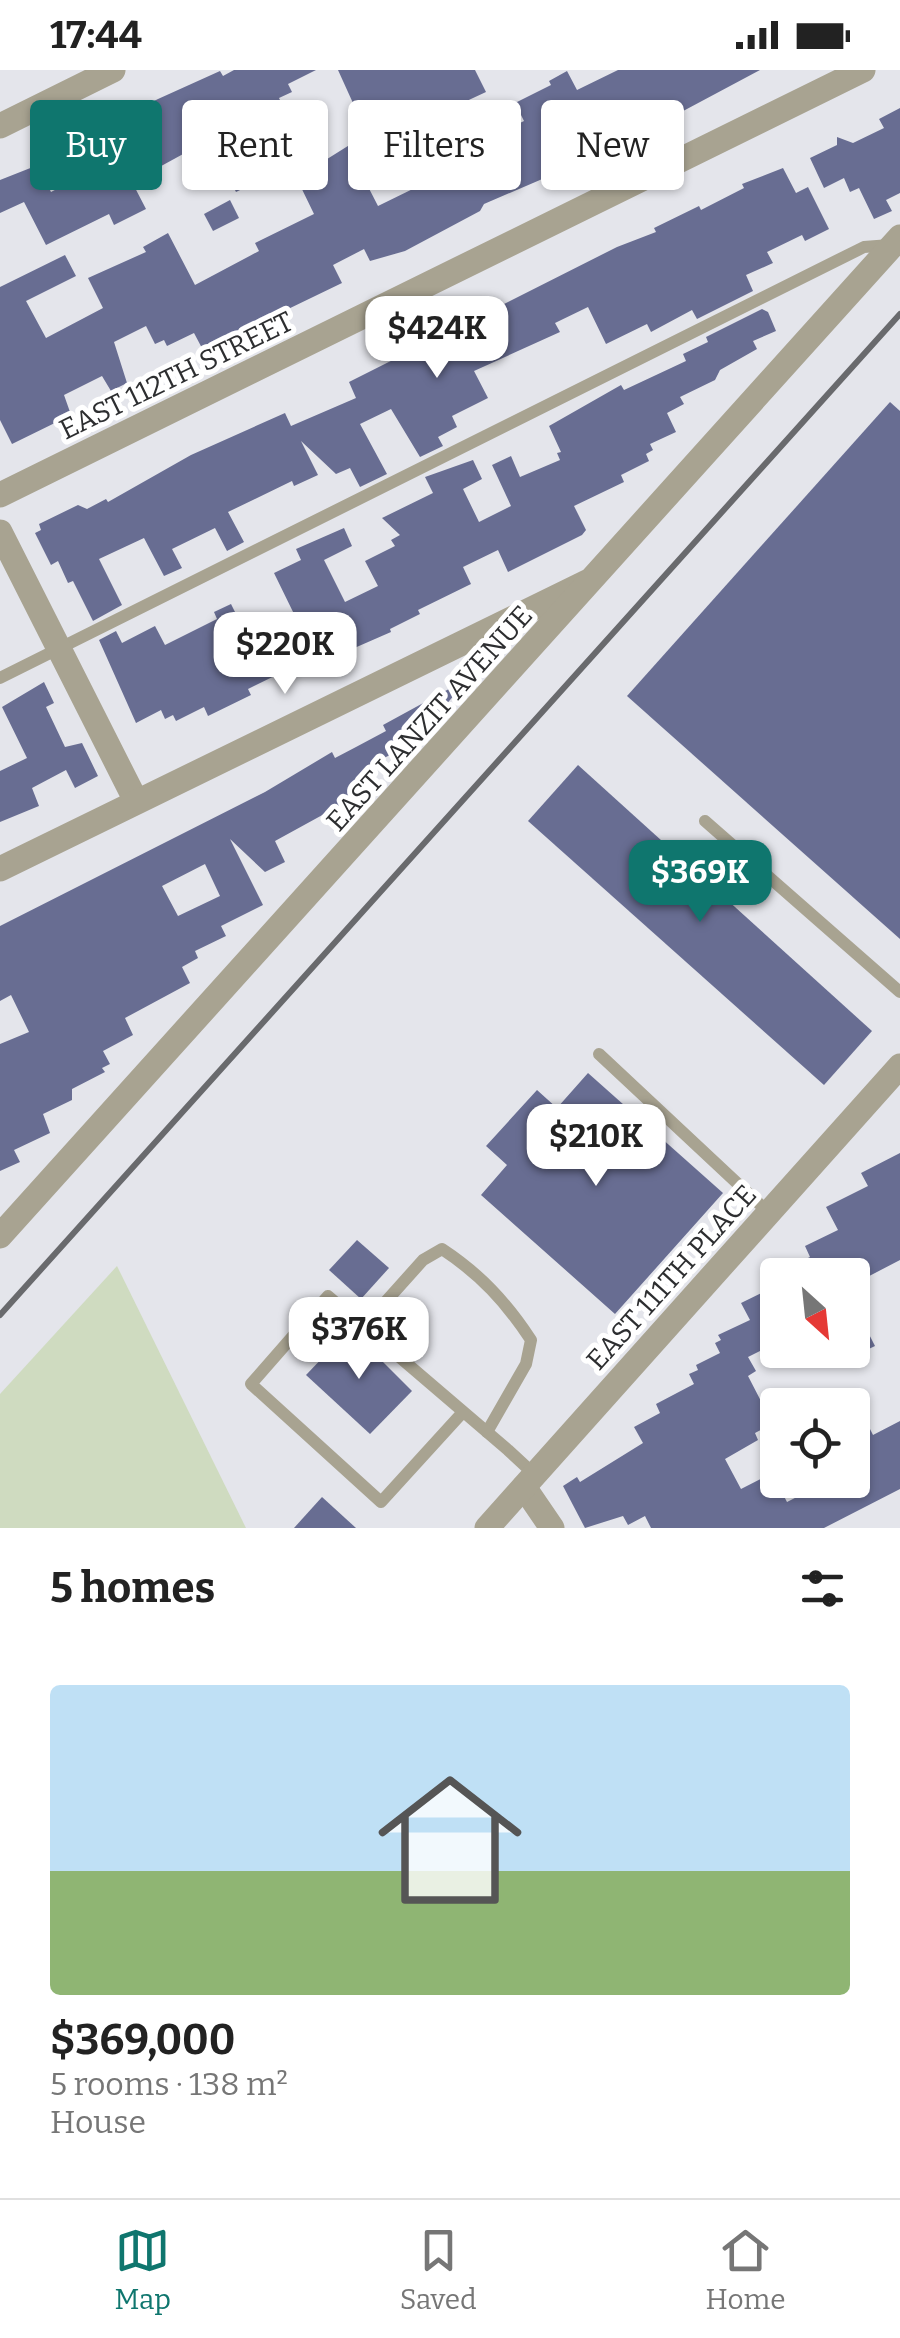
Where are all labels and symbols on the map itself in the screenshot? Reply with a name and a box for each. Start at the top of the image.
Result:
pin: $424K [367,296,507,381]
street label: EAST 112TH STREET [54,305,298,446]
street label: EAST LANZIT AVENUE [320,599,539,838]
pin: $220K [215,612,355,697]
pin: $369K [630,840,770,925]
pin: $210K [526,1104,666,1189]
street label: EAST 111TH PLACE [580,1178,763,1377]
north arrow [760,1258,870,1368]
pin: $376K [289,1297,429,1382]

